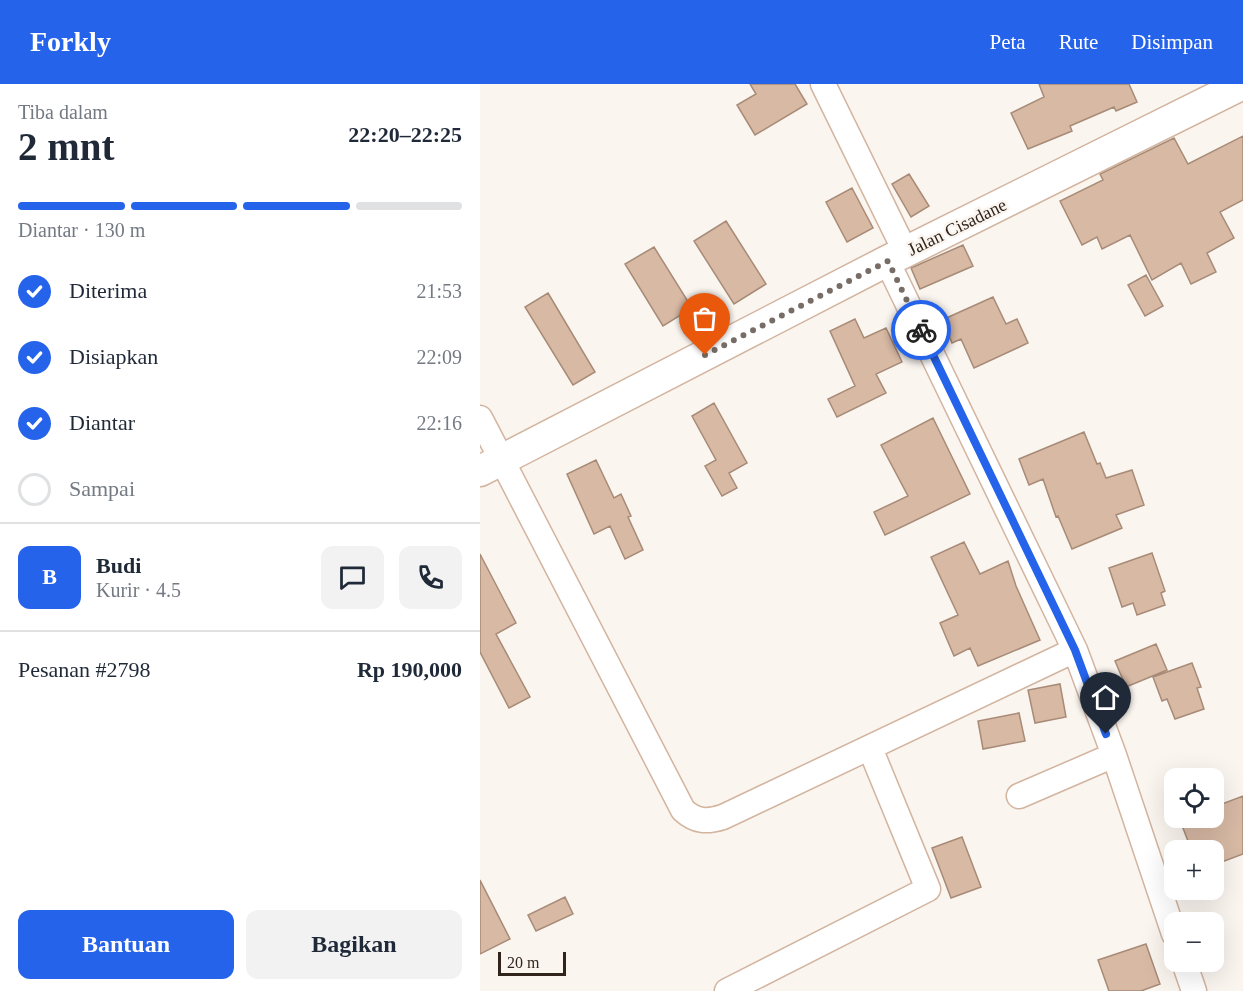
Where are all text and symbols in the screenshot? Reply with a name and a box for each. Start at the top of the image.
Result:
text: Forkly [30,26,111,57]
text: Peta [990,30,1026,54]
text: Rute [1059,30,1098,54]
text: Disimpan [1131,30,1213,54]
text: Tiba dalam [18,101,108,123]
text: 22:20–22:25 [348,122,462,147]
text: 2 mnt [18,125,114,168]
street label: Jalan Cisadane [904,194,1010,260]
text: Diantar · 130 m [18,219,145,241]
icon: check [18,275,51,308]
text: Diterima [69,278,147,303]
text: 21:53 [416,280,462,302]
pin [679,293,730,355]
courier [891,300,951,360]
icon: bag [688,302,721,335]
icon: bike [905,314,938,347]
icon: check [18,341,51,374]
text: Disiapkan [69,344,158,369]
text: 22:09 [416,346,462,368]
icon: check [18,407,51,440]
text: Diantar [69,410,135,435]
text: 22:16 [416,412,462,434]
text: Sampai [69,476,135,501]
button: chat [321,546,384,609]
button: phone [399,546,462,609]
text: Budi [96,553,141,578]
text: B [42,564,57,589]
text: Kurir · 4.5 [96,579,181,601]
text: Pesanan #2798 [18,657,151,682]
text: Rp 190,000 [357,657,462,682]
pin [1080,672,1131,734]
icon: home [1089,681,1122,714]
map controls [1164,768,1224,972]
button: locate [1164,768,1224,828]
button: + [1164,840,1224,900]
button: Bantuan [18,910,234,979]
button: Bagikan [246,910,462,979]
button: − [1164,912,1224,972]
scale bar [498,949,566,976]
text: 20 m [507,954,539,971]

